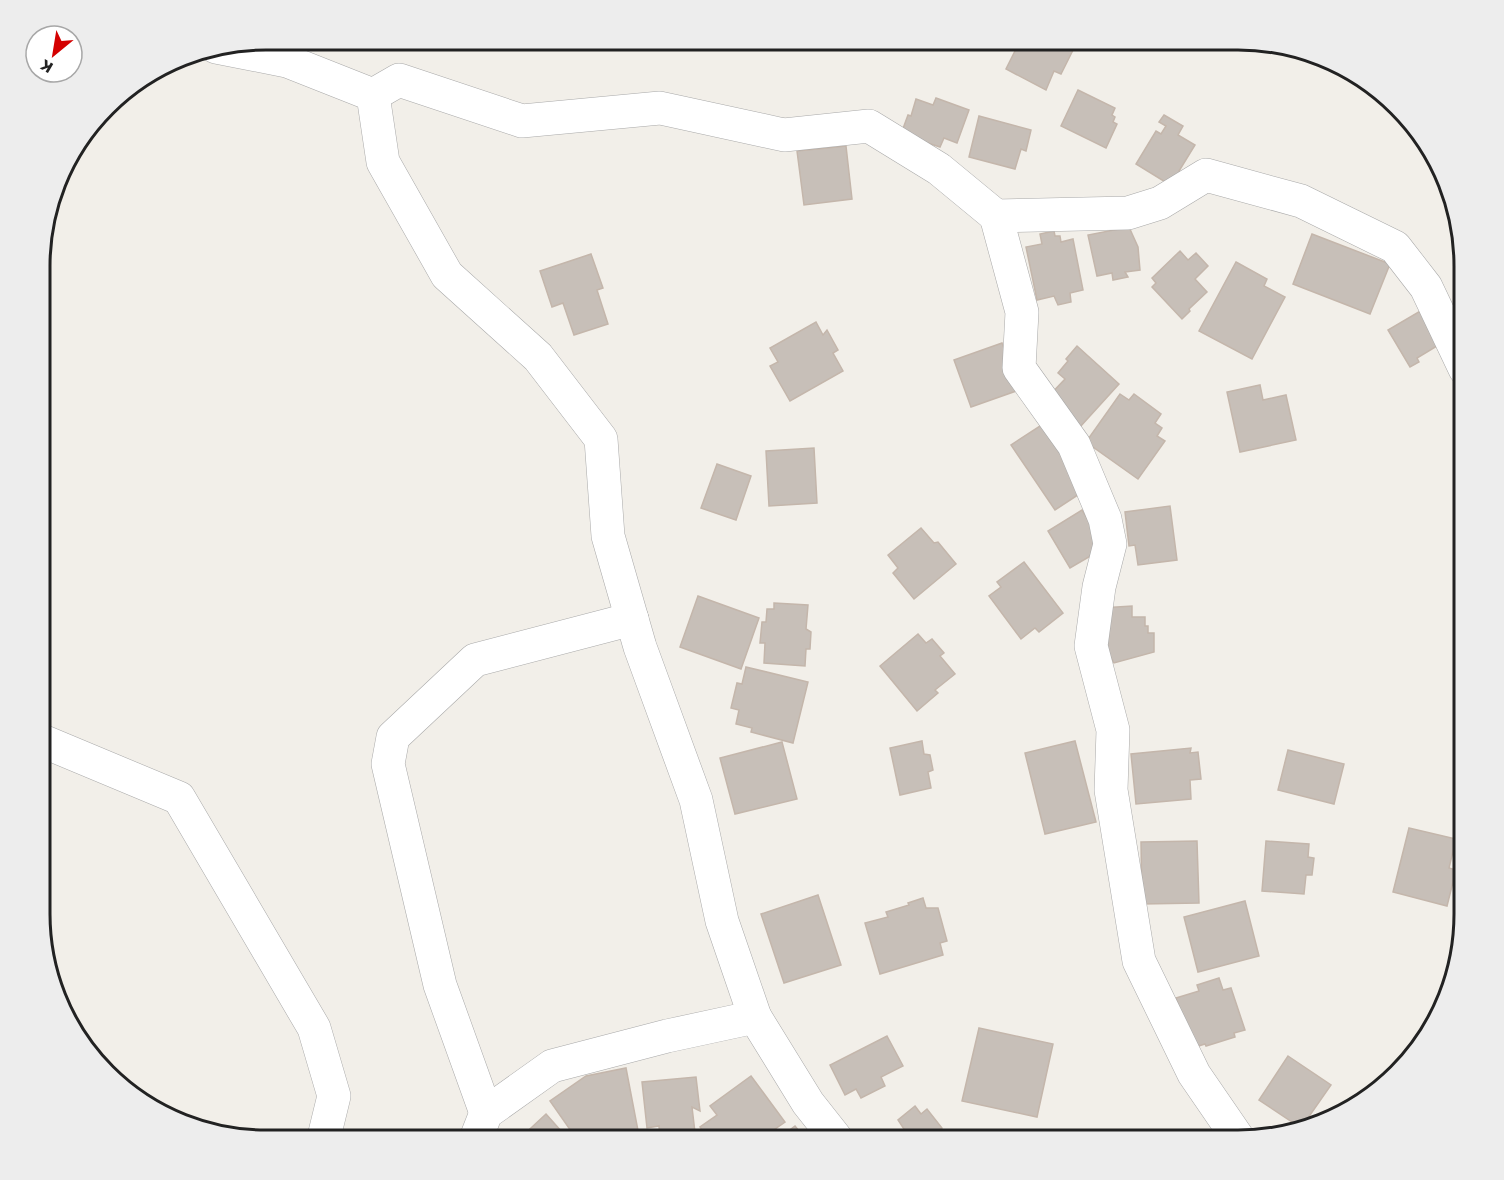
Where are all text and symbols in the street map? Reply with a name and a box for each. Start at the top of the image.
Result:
north arrow [24,24,84,84]
text: K [37,56,56,78]

